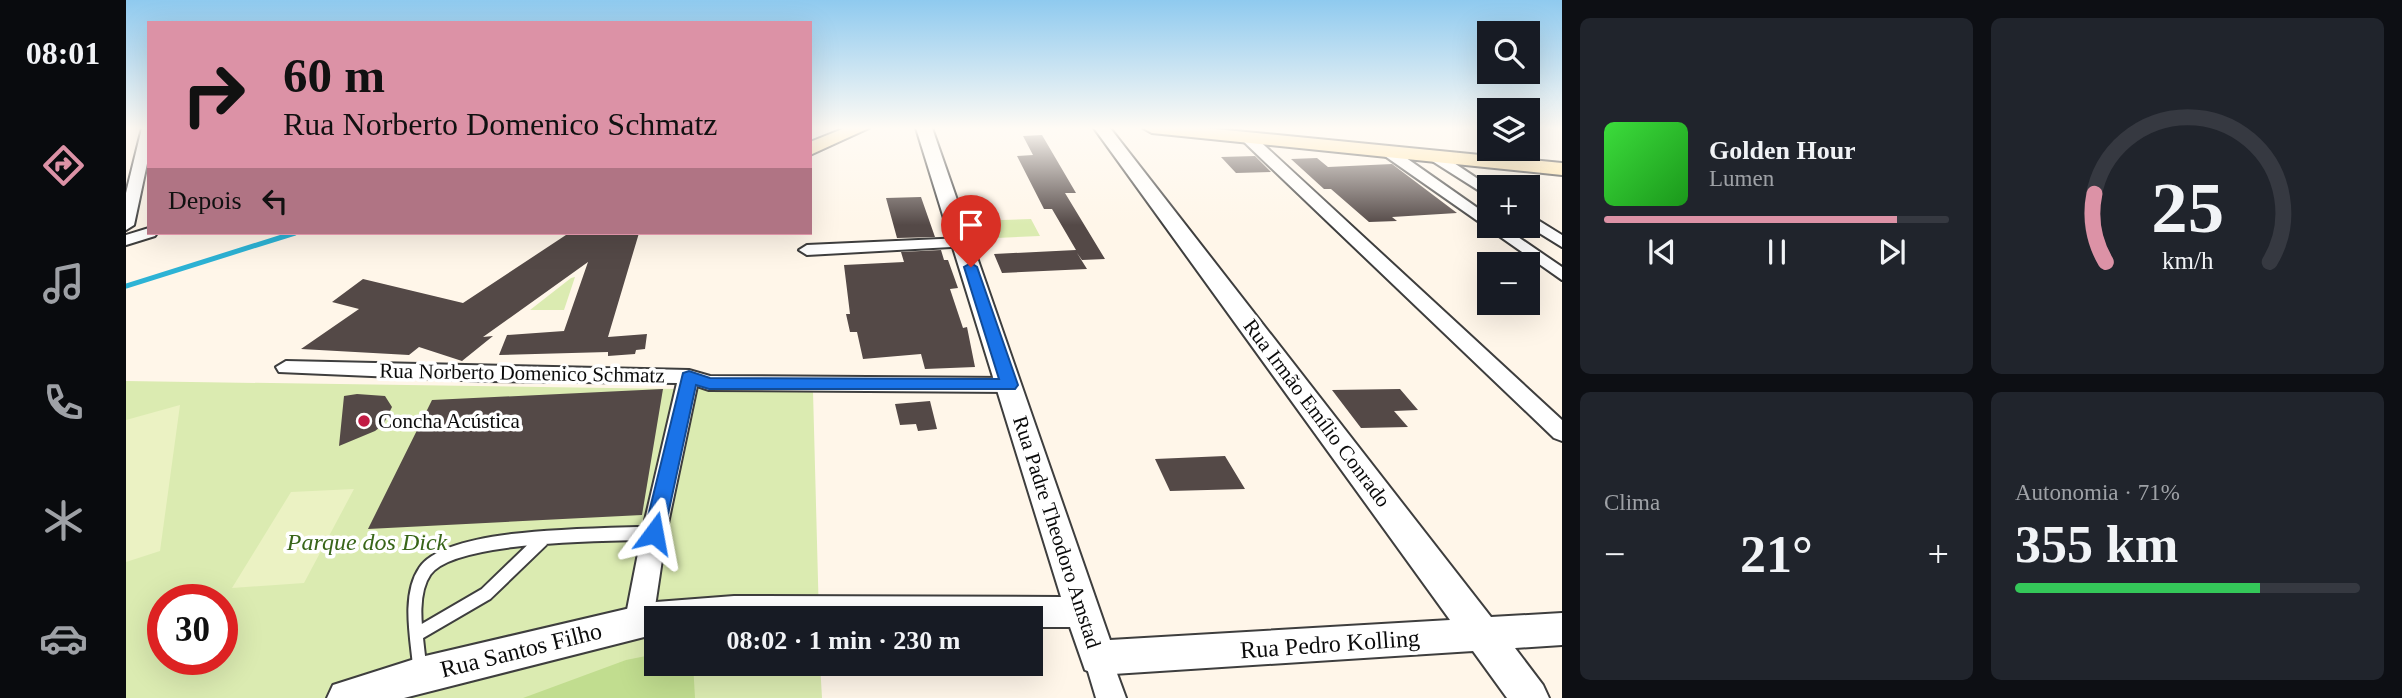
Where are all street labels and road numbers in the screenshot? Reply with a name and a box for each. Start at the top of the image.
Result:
street label: Rua Irmão Emílio Conrado [1238,314,1396,512]
street label: Rua Norberto Domenico Schmatz [379,359,665,387]
street label: Rua Padre Theodoro Amstad [1008,413,1106,652]
street label: Rua Santos Filho [438,617,604,683]
street label: Rua Pedro Kolling [1239,625,1421,663]

